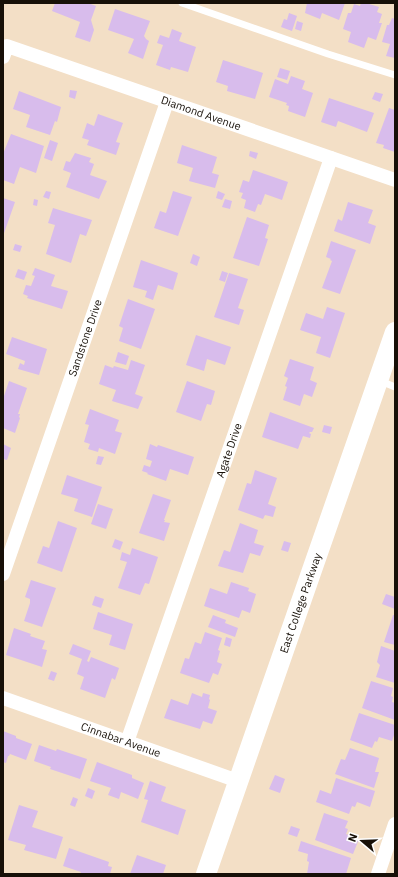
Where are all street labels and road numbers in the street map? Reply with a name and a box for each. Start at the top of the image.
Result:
street label: Diamond Avenue [159,93,243,133]
street label: Sandstone Drive [65,297,105,378]
street label: Agate Drive [213,421,245,479]
street label: East College Parkway [277,550,325,655]
street label: Cinnabar Avenue [79,719,163,760]

